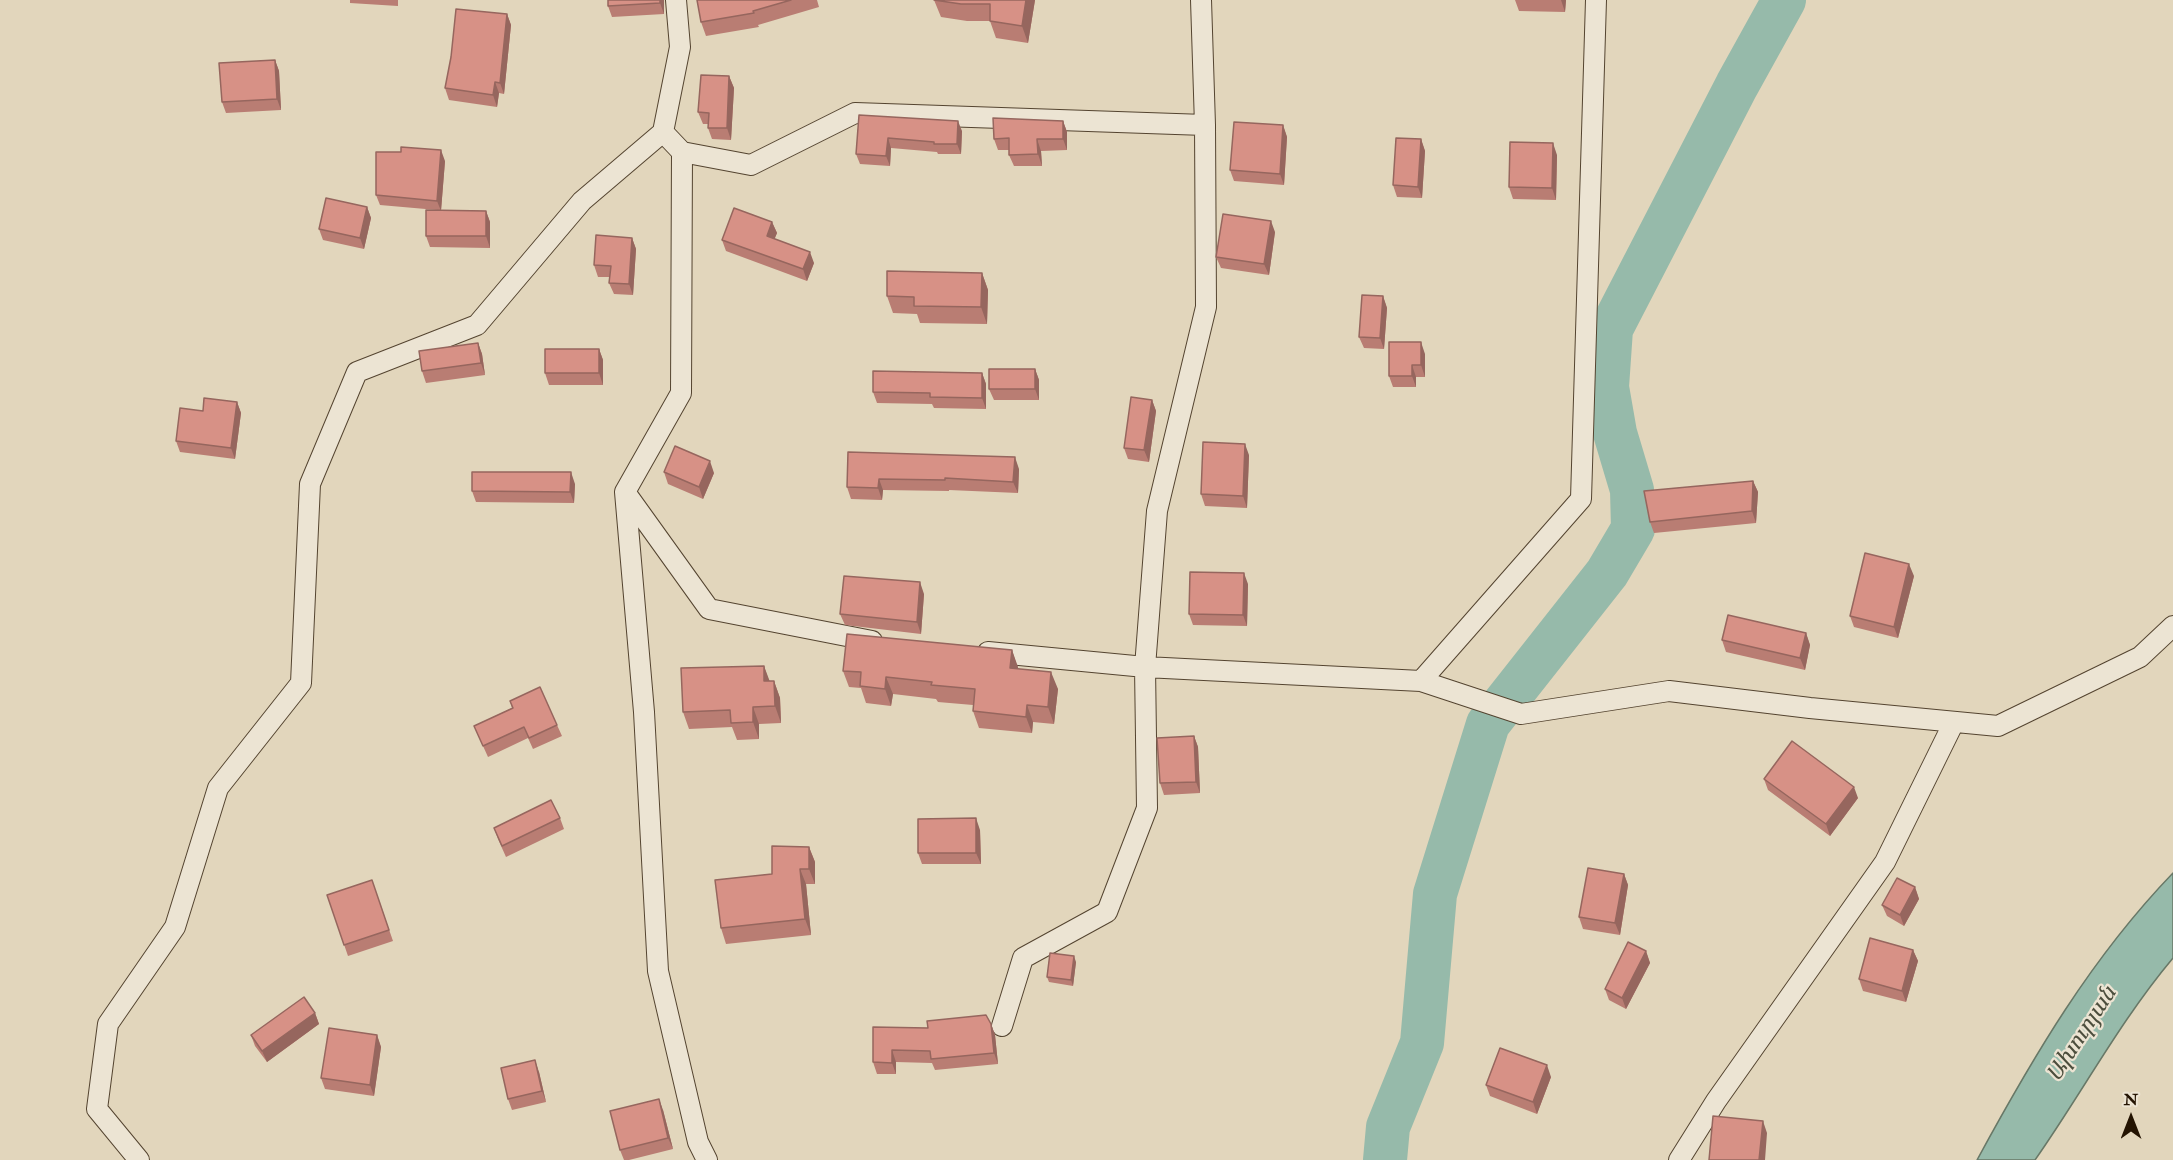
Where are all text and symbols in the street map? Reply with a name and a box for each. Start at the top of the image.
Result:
water label: Ախուրյան [2043,983,2123,1087]
north arrow [2101,1088,2161,1148]
text: N [2124,1090,2138,1110]

